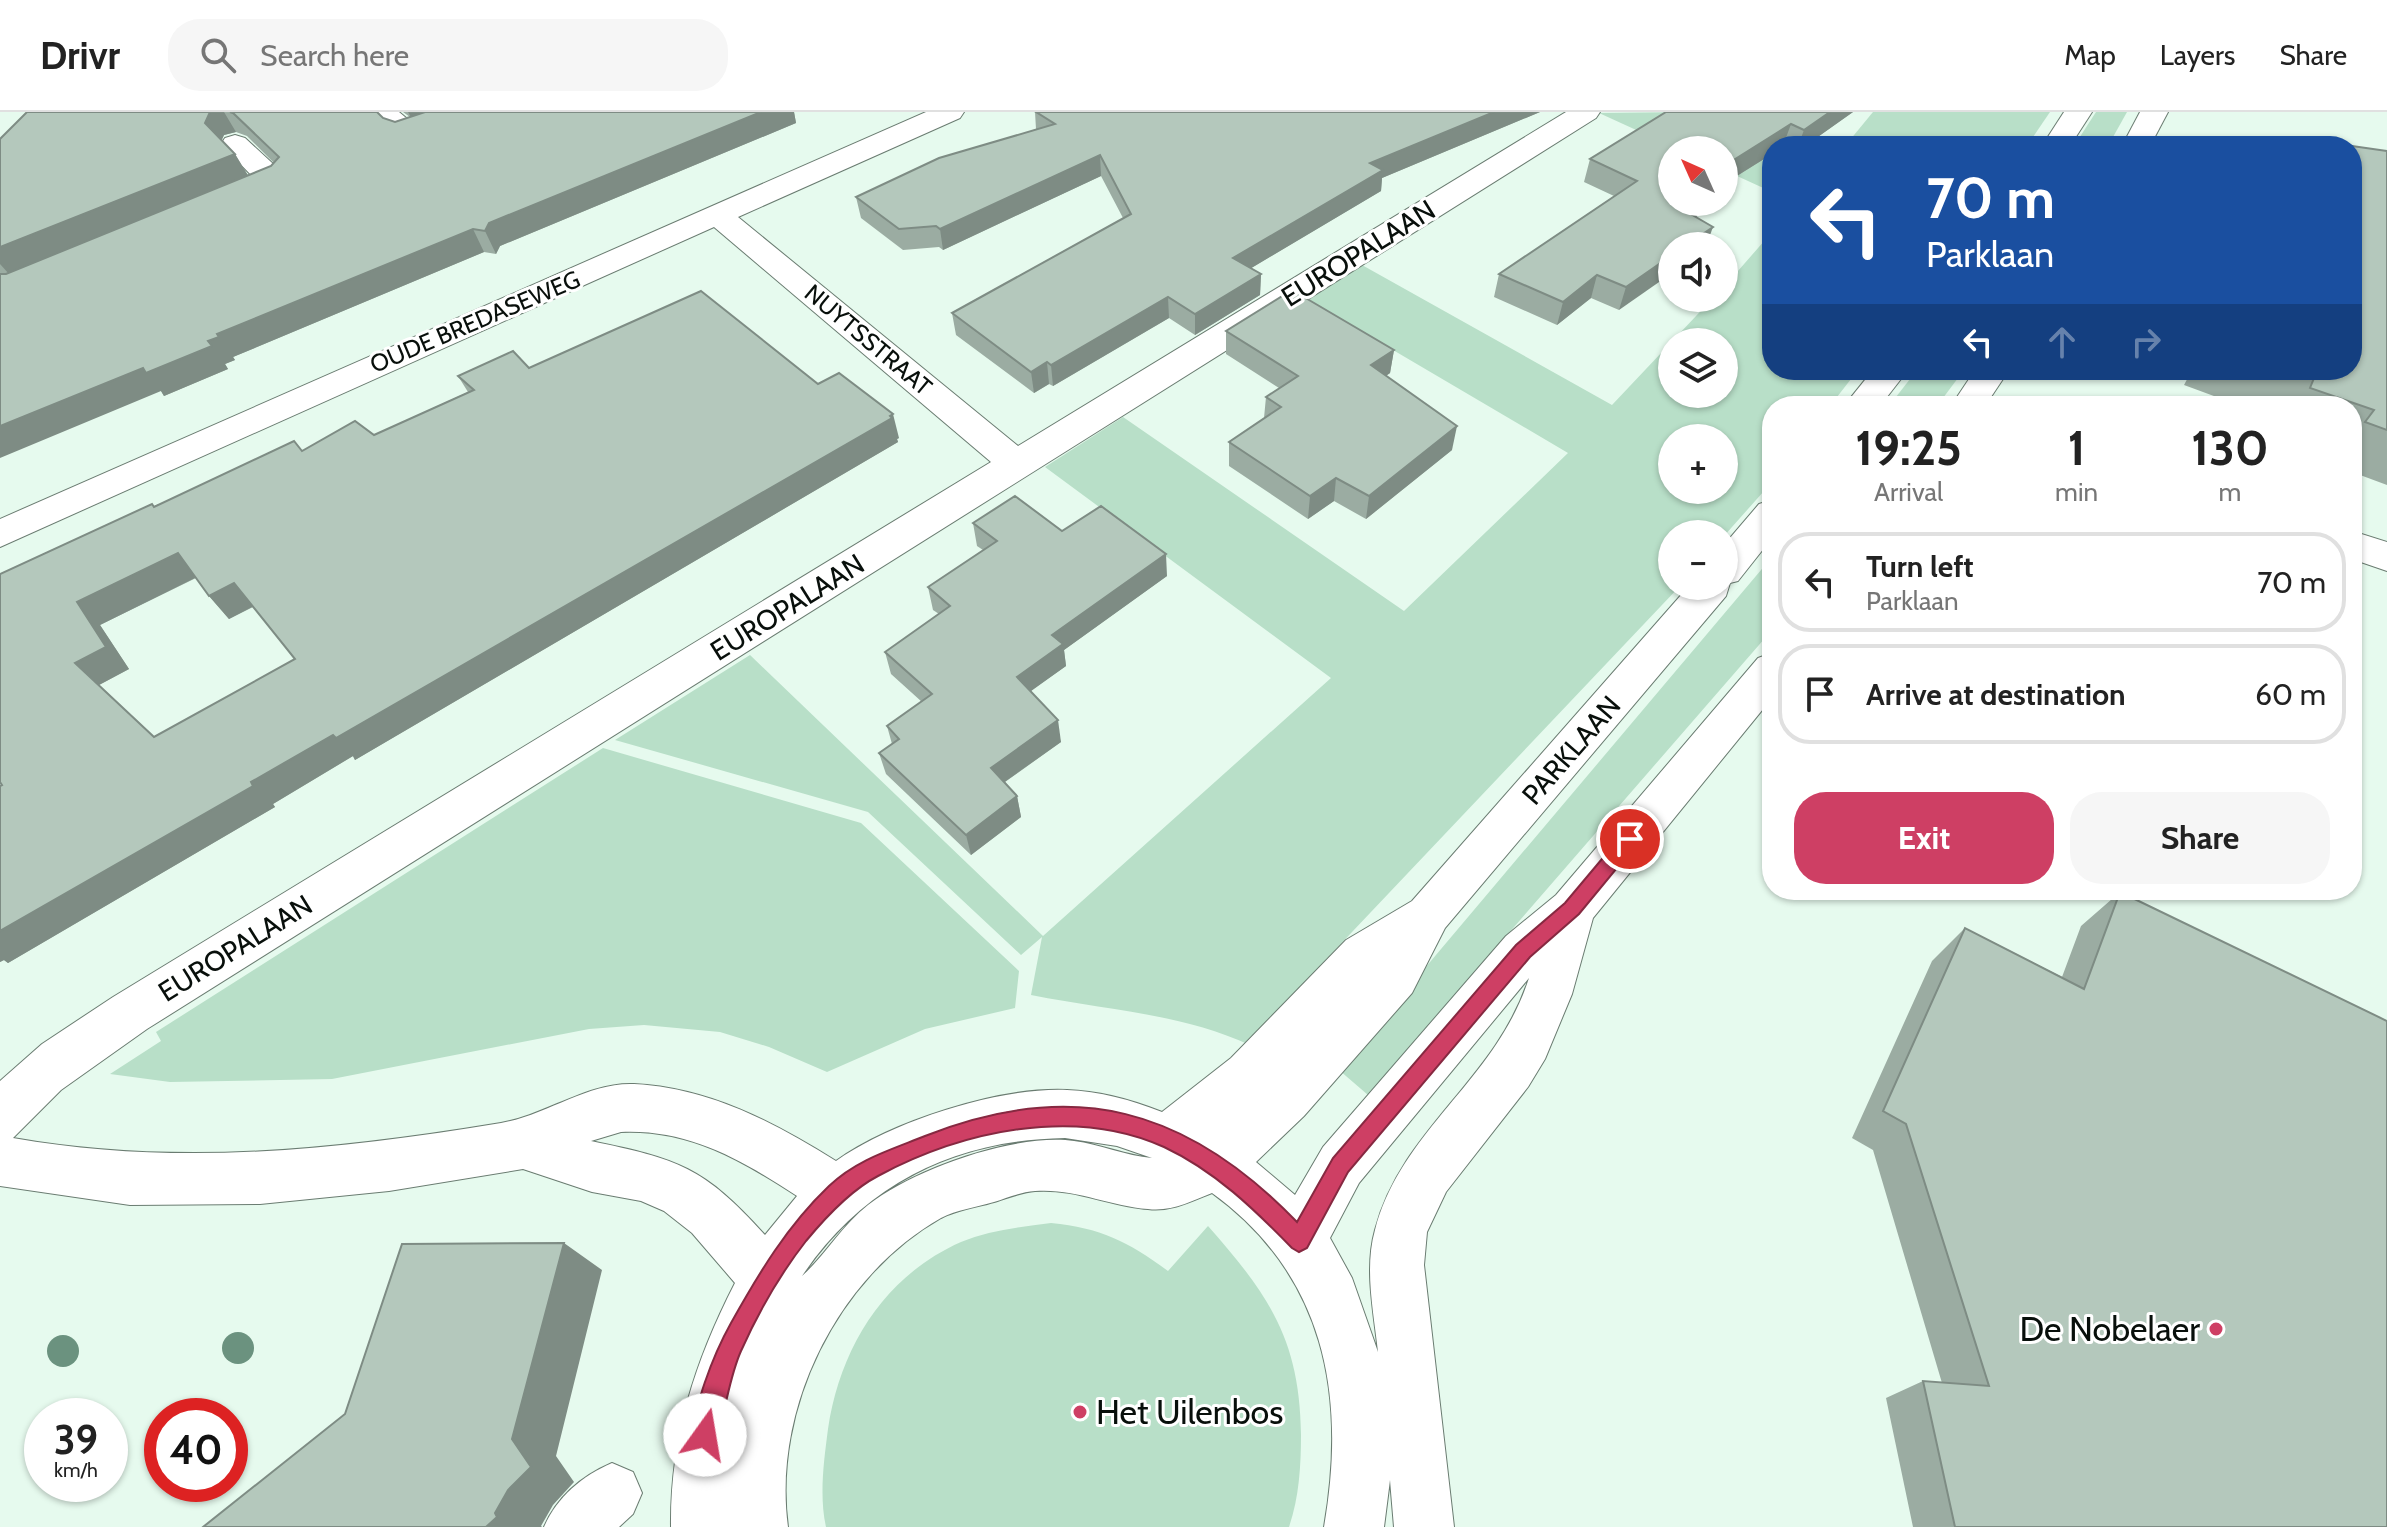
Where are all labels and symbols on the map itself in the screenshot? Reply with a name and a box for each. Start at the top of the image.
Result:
north arrow [1658,136,1738,216]
street label: EUROPALAAN [1275,192,1441,314]
street label: OUDE BREDASEWEG [365,264,584,379]
street label: NUYTSSTRAAT [799,278,938,401]
street label: EUROPALAAN [704,546,870,668]
street label: PARKLAAN [1515,689,1627,811]
pin [1596,805,1664,873]
street label: EUROPALAAN [152,887,318,1009]
place label: De Nobelaer [2019,1308,2200,1350]
marker: De Nobelaer [2207,1320,2225,1338]
place label: Het Uilenbos [1096,1391,1283,1433]
position arrow [663,1393,747,1477]
speed limit sign: 40 [144,1398,248,1502]
marker: Het Uilenbos [1071,1403,1089,1421]

